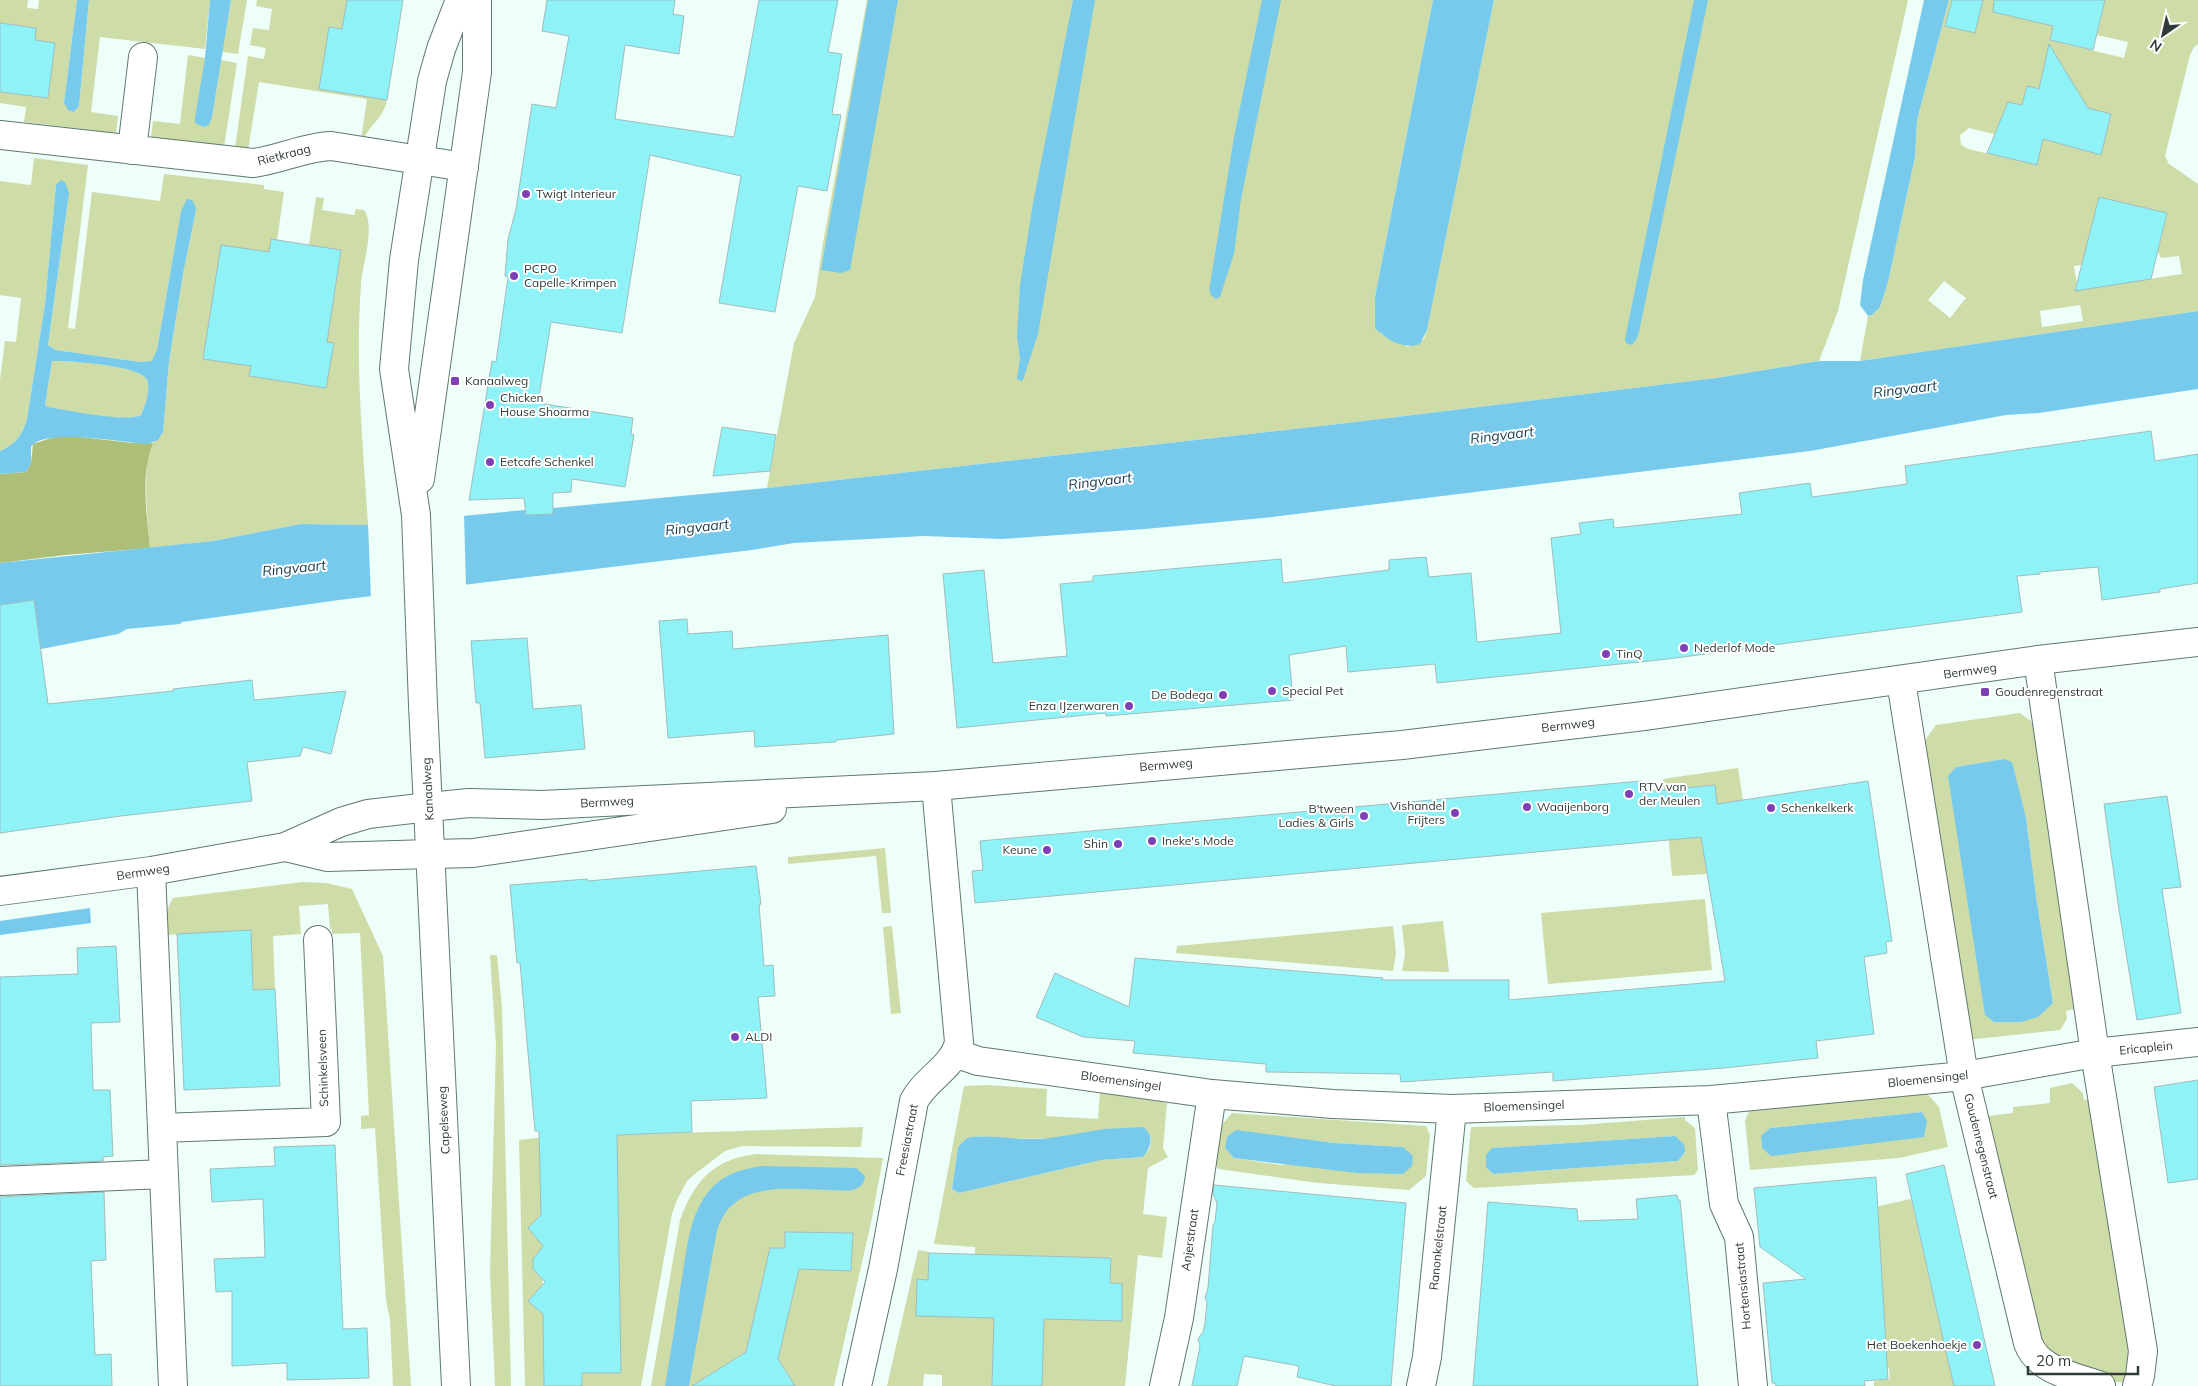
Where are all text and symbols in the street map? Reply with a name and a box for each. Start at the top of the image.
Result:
north arrow [2138,10,2188,60]
text: N [2146,35,2165,56]
street label: Rietkraag [256,141,312,168]
place label: Twigt Interieur [536,186,617,201]
marker: Twigt Interieur [520,188,532,200]
place label: PCPO Capelle-Krimpen [524,261,617,290]
marker: PCPO Capelle-Krimpen [508,270,520,282]
place label: Kanaalweg [465,373,528,388]
marker: Kanaalweg [449,375,461,387]
water label: Ringvaart [1872,376,1939,402]
place label: Chicken House Shoarma [500,390,589,419]
marker: Chicken House Shoarma [484,399,496,411]
water label: Ringvaart [1469,422,1536,448]
place label: Eetcafe Schenkel [500,454,594,469]
marker: Eetcafe Schenkel [484,456,496,468]
water label: Ringvaart [1067,468,1134,494]
water label: Ringvaart [664,515,731,539]
water label: Ringvaart [261,556,328,580]
place label: Nederlof Mode [1694,640,1775,655]
marker: Nederlof Mode [1678,642,1690,654]
place label: TinQ [1616,646,1642,661]
marker: TinQ [1600,648,1612,660]
street label: Bermweg [1942,659,1998,682]
place label: Special Pet [1282,683,1343,698]
place label: Goudenregenstraat [1995,684,2103,699]
marker: Special Pet [1266,685,1278,697]
marker: Goudenregenstraat [1979,686,1991,698]
place label: De Bodega [1151,687,1213,702]
marker: De Bodega [1217,689,1229,701]
place label: Enza IJzerwaren [1029,698,1119,713]
marker: Enza IJzerwaren [1123,700,1135,712]
street label: Bermweg [1540,714,1595,735]
street label: Bermweg [1139,755,1193,774]
street label: Kanaalweg [418,757,437,821]
place label: RTV van der Meulen [1639,779,1700,808]
marker: RTV van der Meulen [1623,788,1635,800]
street label: Bermweg [580,793,634,810]
place label: Vishandel Frijters [1390,798,1445,827]
place label: Waaijenborg [1537,799,1609,814]
place label: Schenkelkerk [1781,800,1854,815]
place label: B'tween Ladies & Girls [1279,801,1354,830]
marker: Waaijenborg [1521,801,1533,813]
marker: Schenkelkerk [1765,802,1777,814]
marker: Vishandel Frijters [1449,807,1461,819]
marker: B'tween Ladies & Girls [1358,810,1370,822]
place label: Ineke's Mode [1162,833,1234,848]
marker: Ineke's Mode [1146,835,1158,847]
place label: Shin [1084,836,1108,851]
marker: Shin [1112,838,1124,850]
place label: Keune [1003,842,1037,857]
marker: Keune [1041,844,1053,856]
street label: Bermweg [115,860,171,883]
street label: Schinkelsveen [314,1029,331,1107]
place label: ALDI [745,1029,772,1044]
marker: ALDI [729,1031,741,1043]
street label: Ericaplein [2118,1037,2174,1058]
street label: Bloemensingel [1080,1067,1162,1094]
street label: Bloemensingel [1887,1067,1969,1090]
street label: Capelseweg [434,1086,453,1155]
street label: Goudenregenstraat [1961,1092,2002,1200]
street label: Bloemensingel [1483,1097,1565,1114]
street label: Freesiastraat [892,1103,921,1177]
street label: Ranonkelstraat [1426,1205,1449,1291]
street label: Anjerstraat [1178,1208,1201,1272]
street label: Hortensiastraat [1731,1242,1754,1330]
place label: Het Boekenhoekje [1867,1337,1967,1352]
marker: Het Boekenhoekje [1971,1339,1983,1351]
scale bar [2028,1344,2138,1376]
text: 20 m [2036,1351,2071,1370]

